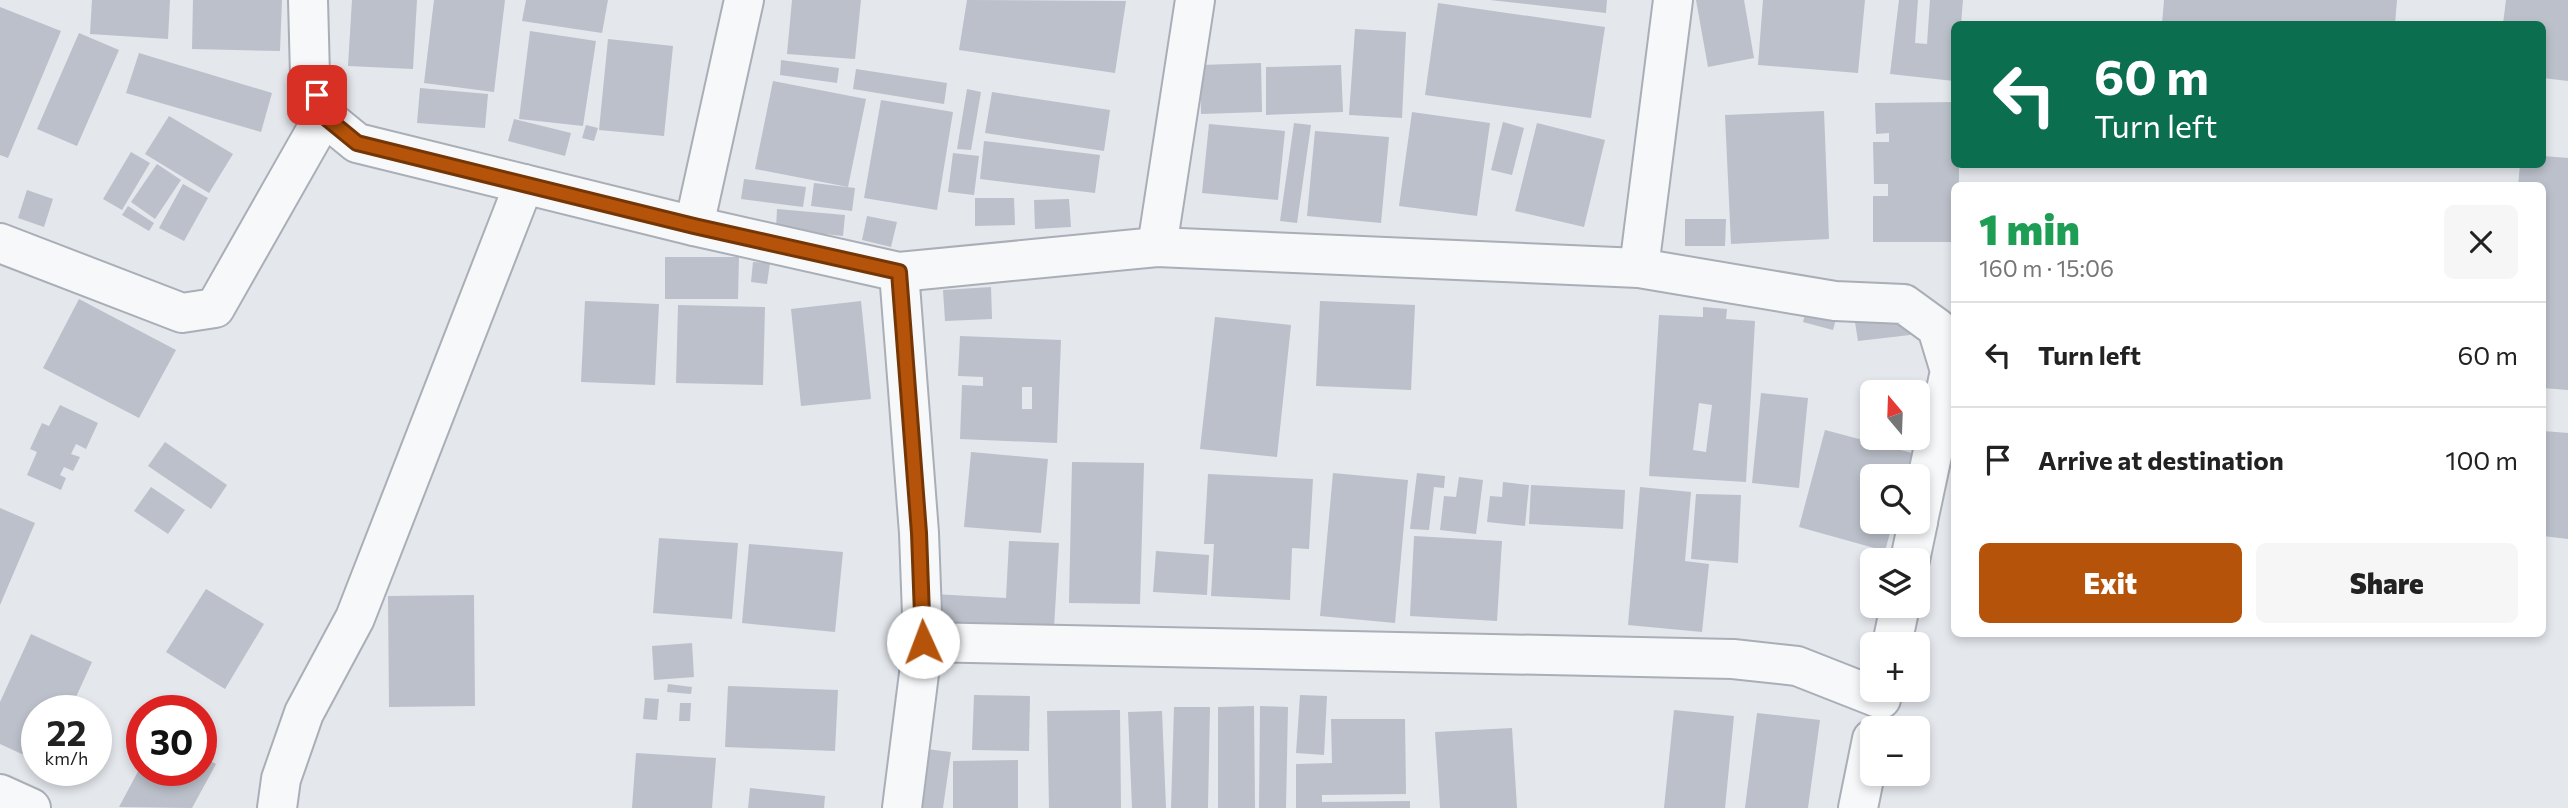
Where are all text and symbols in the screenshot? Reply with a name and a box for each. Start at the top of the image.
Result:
text: 60 m [2094,45,2209,105]
icon: left [1979,49,2070,140]
pin [287,65,347,125]
icon: arrive [298,76,336,114]
text: Turn left [2094,105,2218,145]
text: 1 min [1979,202,2080,254]
button: close [2444,205,2518,279]
text: 160 m · 15:06 [1979,254,2114,282]
icon: left [1979,336,2017,374]
text: Turn left [2038,339,2141,370]
text: 60 m [2458,339,2518,370]
north arrow [1860,380,1930,450]
map controls [1860,380,1930,786]
icon: arrive [1979,441,2017,479]
text: Arrive at destination [2038,444,2284,475]
text: 100 m [2445,444,2518,475]
button: search [1860,464,1930,534]
button: Exit [1979,543,2242,623]
button: Share [2256,543,2518,623]
button: layers [1860,548,1930,618]
position arrow [886,605,960,679]
button: + [1860,632,1930,702]
speed limit sign: 30 [126,695,217,786]
text: 22 [47,710,86,753]
button: − [1860,716,1930,786]
text: km/h [45,747,88,769]

